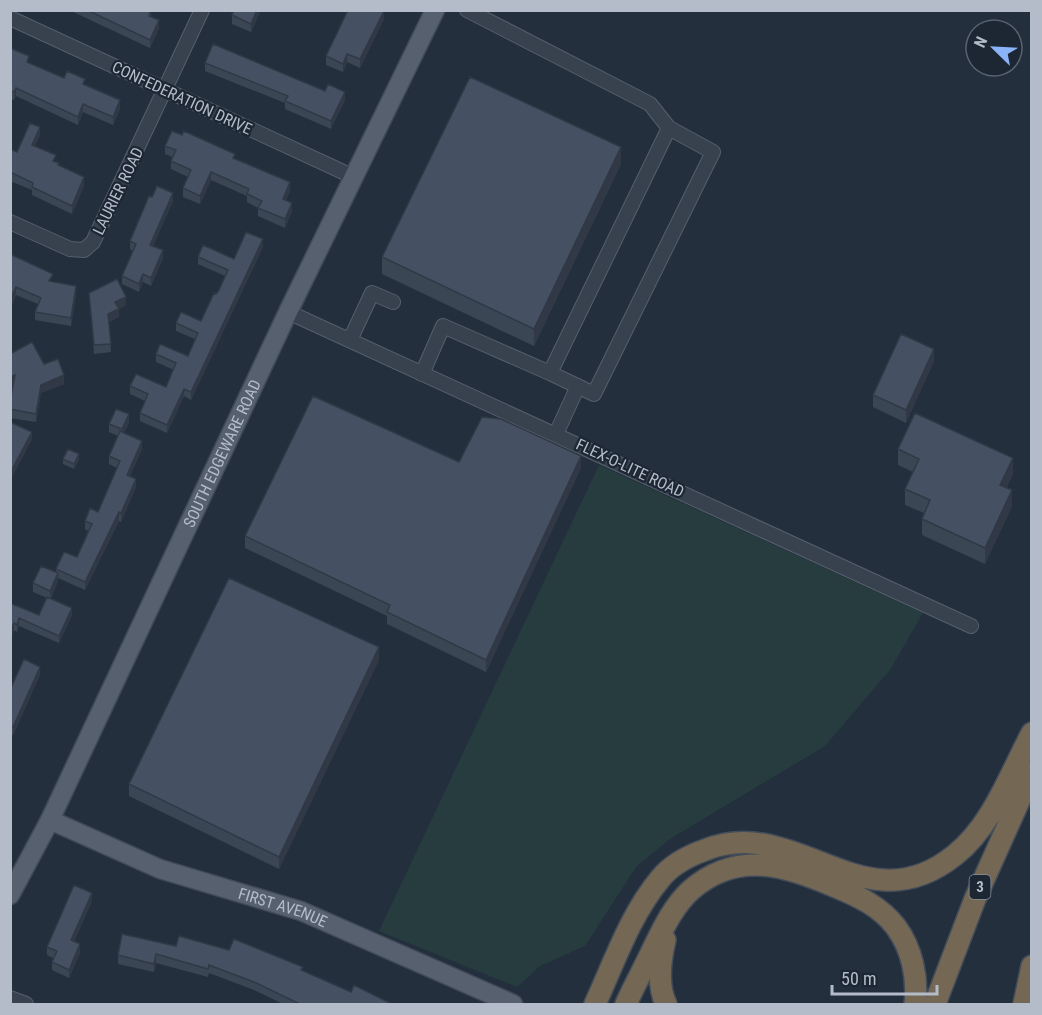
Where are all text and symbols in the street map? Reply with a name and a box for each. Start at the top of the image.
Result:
north arrow [964,18,1024,78]
text: N [970,34,991,50]
street label: CONFEDERATION DRIVE [109,57,255,139]
street label: LAURIER ROAD [89,144,147,238]
street label: SOUTH EDGEWARE ROAD [179,376,265,530]
street label: FLEX-O-LITE ROAD [573,435,687,501]
road number: 3 [970,875,990,899]
street label: FIRST AVENUE [236,883,330,931]
scale bar [832,958,937,996]
text: 50 m [841,968,876,989]

